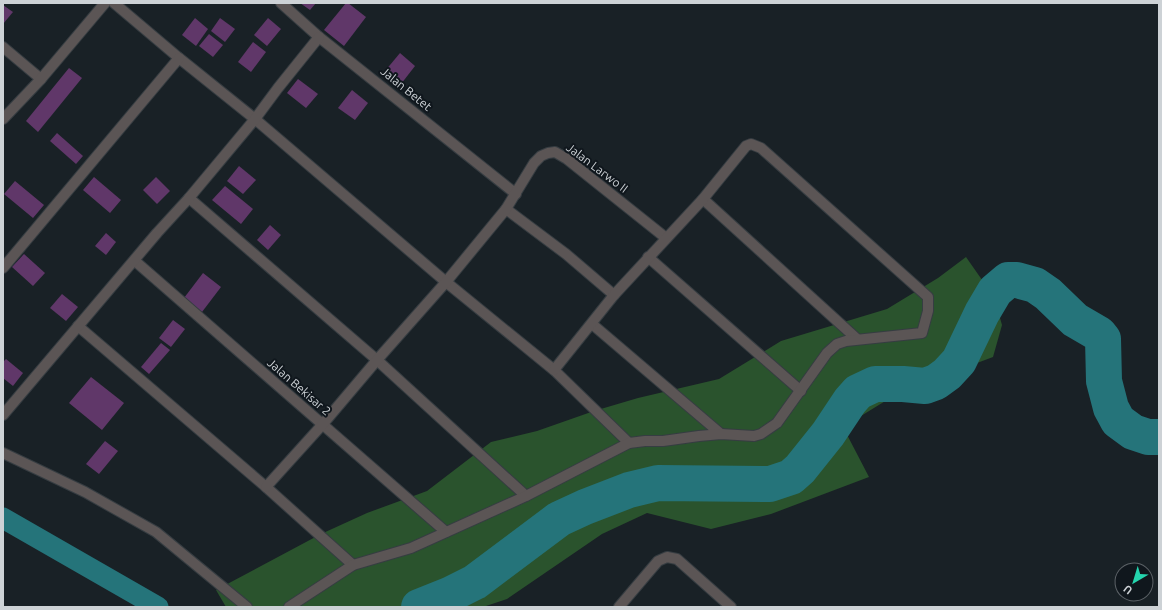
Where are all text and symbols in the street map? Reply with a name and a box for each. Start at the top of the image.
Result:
street label: Jalan Betet [378,64,434,113]
street label: Jalan Larwo II [564,140,630,195]
street label: Jalan Bekisar 2 [265,356,334,418]
north arrow [1114,562,1154,602]
text: U [1121,583,1135,597]

